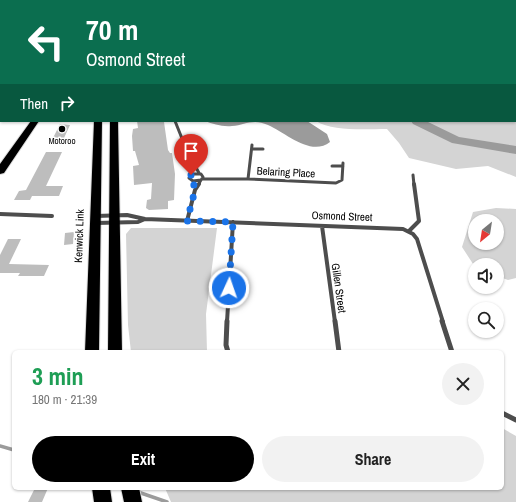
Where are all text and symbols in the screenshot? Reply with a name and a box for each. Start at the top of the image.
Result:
text: 70 m [86,11,138,49]
icon: left [20,16,72,68]
text: Osmond Street [86,47,185,72]
icon: right [56,92,78,114]
text: Then [20,93,48,114]
marker: Motoroo [57,124,67,134]
pin [174,134,208,175]
place label: Motoroo [48,135,76,147]
icon: arrive [180,140,202,162]
street label: Belaring Place [256,163,316,181]
street label: Kenwick Link [71,208,87,263]
street label: Osmond Street [311,208,373,224]
north arrow [468,214,504,250]
map controls [468,214,504,338]
button: sound [468,258,504,294]
street label: Gillen Street [329,262,349,314]
position arrow [208,267,250,309]
button: search [468,302,504,338]
text: 3 min [32,360,83,392]
button: close [442,363,484,405]
text: 180 m · 21:39 [32,391,97,408]
button: Exit [32,436,254,482]
button: Share [262,436,484,482]

